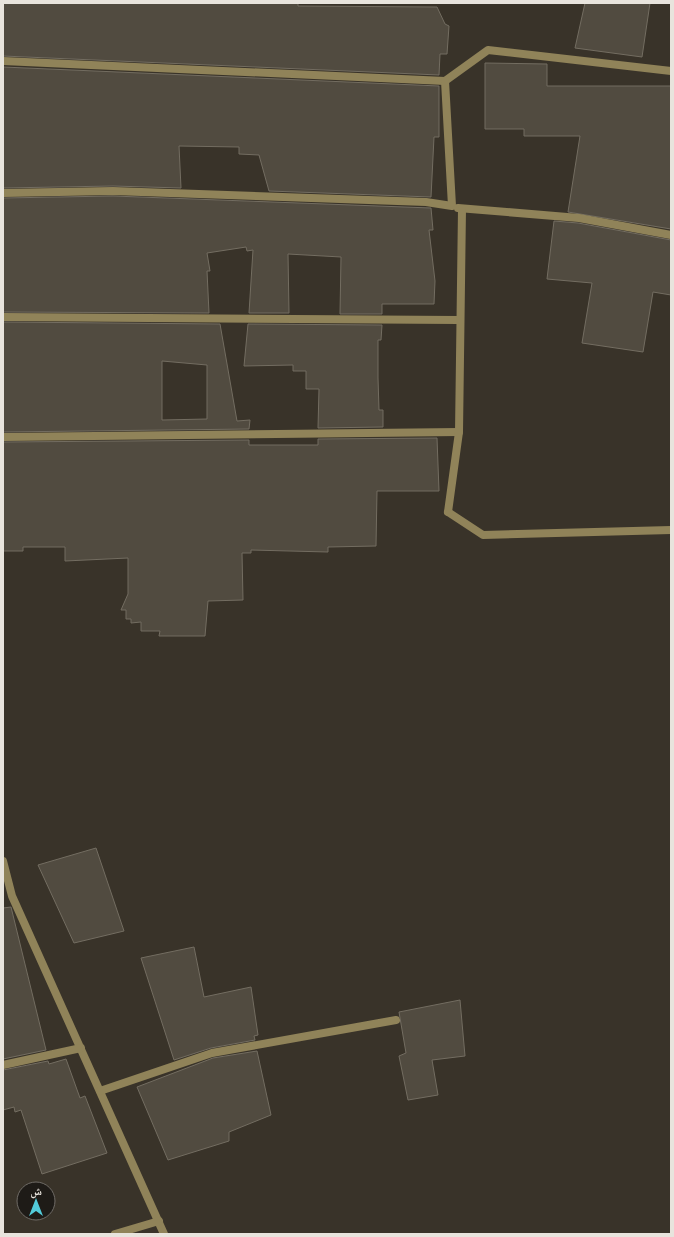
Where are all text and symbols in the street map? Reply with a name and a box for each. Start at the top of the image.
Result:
north arrow [16,1181,56,1221]
text: ش [30,1184,42,1199]

